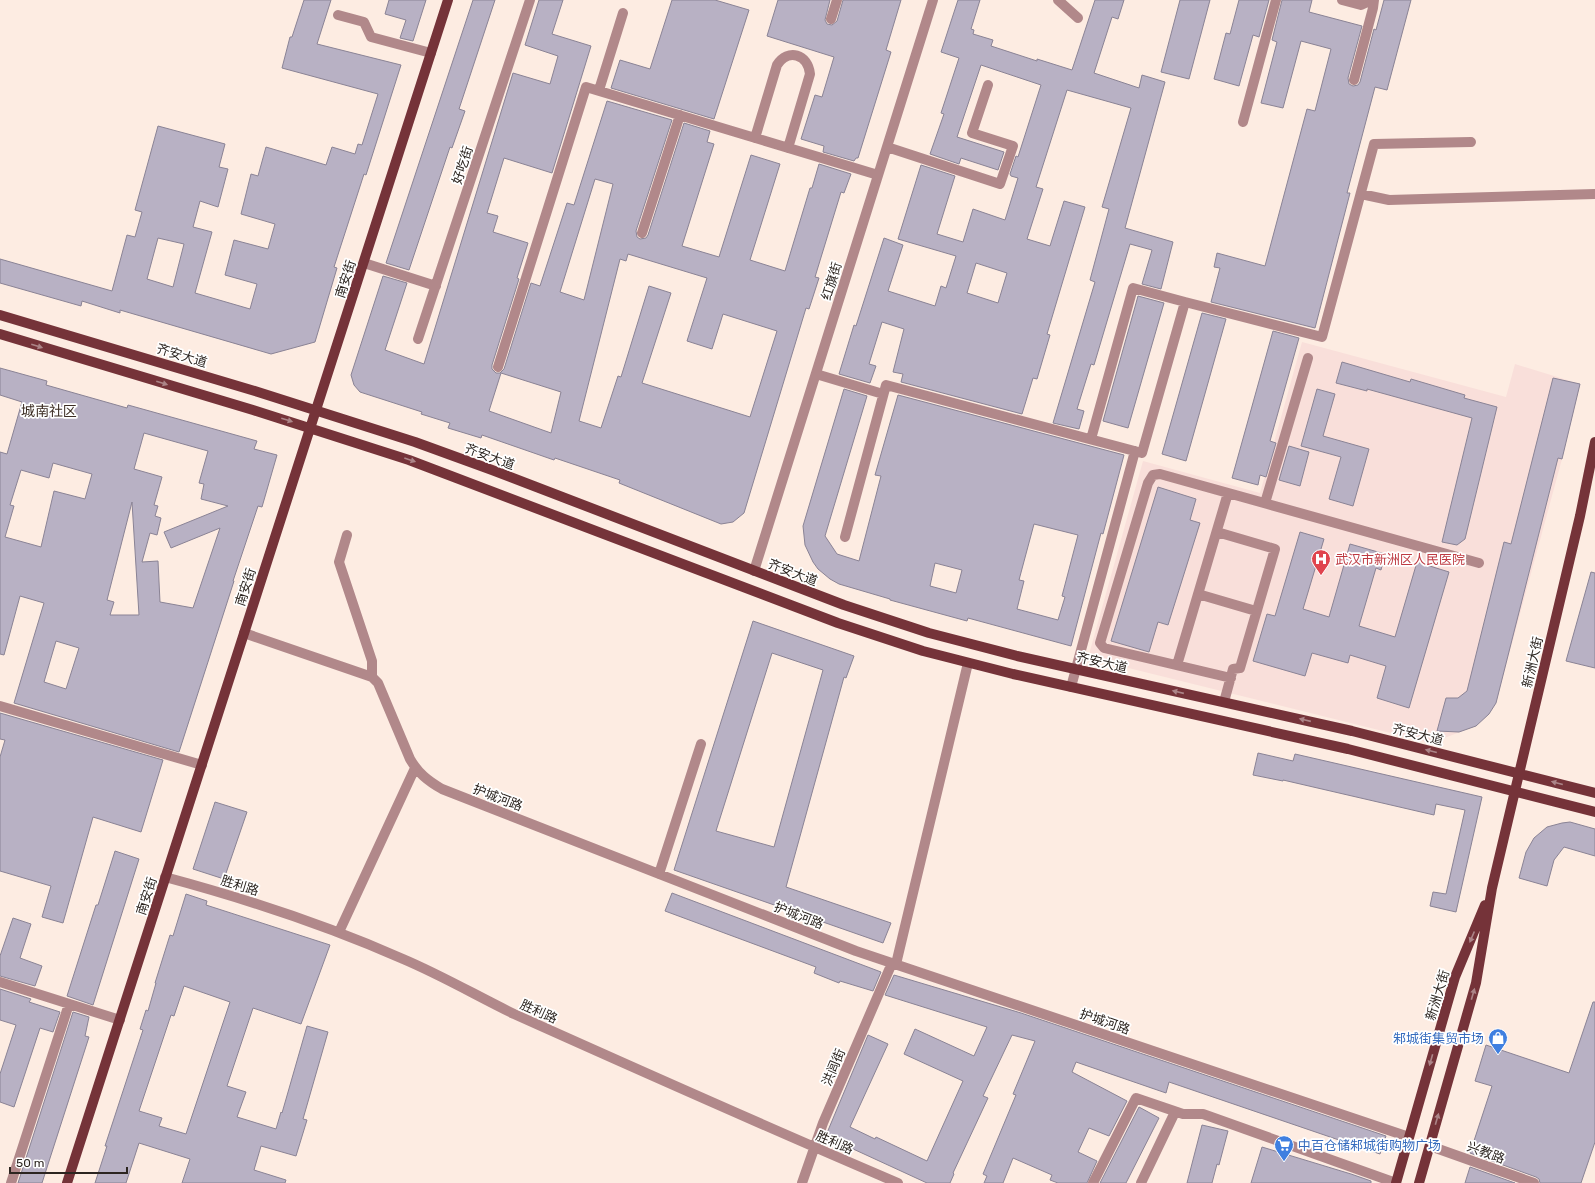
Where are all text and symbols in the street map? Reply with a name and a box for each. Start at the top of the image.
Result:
street label: 好吃街 [449,144,476,186]
street label: 南安街 [332,258,359,300]
street label: 红旗街 [819,260,844,302]
street label: 齐安大道 [155,341,209,370]
one-way arrow [32,343,44,349]
one-way arrow [156,380,168,386]
district label: 城南社区 [21,403,77,420]
one-way arrow [281,417,293,423]
street label: 齐安大道 [463,441,517,472]
one-way arrow [404,458,416,464]
hospital icon: 武汉市新洲区人民医院 [1310,548,1332,576]
place label: 武汉市新洲区人民医院 [1335,552,1465,567]
street label: 齐安大道 [766,556,820,589]
street label: 南安街 [232,566,259,608]
street label: 新洲大街 [1519,635,1546,689]
street label: 齐安大道 [1075,649,1129,676]
one-way arrow [1172,689,1184,695]
one-way arrow [1299,717,1311,723]
street label: 齐安大道 [1391,721,1445,748]
one-way arrow [1425,748,1437,754]
one-way arrow [1551,780,1563,786]
street label: 护城河路 [471,781,525,814]
street label: 胜利路 [219,873,261,898]
street label: 南安街 [133,875,160,917]
street label: 护城河路 [772,899,826,932]
one-way arrow [1468,931,1475,943]
street label: 新洲大街 [1423,968,1452,1022]
one-way arrow [1470,987,1476,999]
street label: 胜利路 [518,997,560,1026]
street label: 护城河路 [1078,1006,1132,1037]
shop icon: 邾城街集贸市场 [1487,1027,1509,1055]
place label: 邾城街集贸市场 [1393,1031,1484,1046]
street label: 洪闾街 [819,1046,848,1088]
one-way arrow [1428,1055,1434,1067]
one-way arrow [1434,1112,1440,1124]
street label: 胜利路 [814,1128,856,1157]
supermarket icon: 中百仓储邾城街购物广场 [1273,1134,1295,1162]
place label: 中百仓储邾城街购物广场 [1298,1138,1441,1153]
street label: 兴教路 [1465,1139,1507,1166]
scale bar [10,1149,127,1175]
text: 50 m [16,1156,44,1170]

